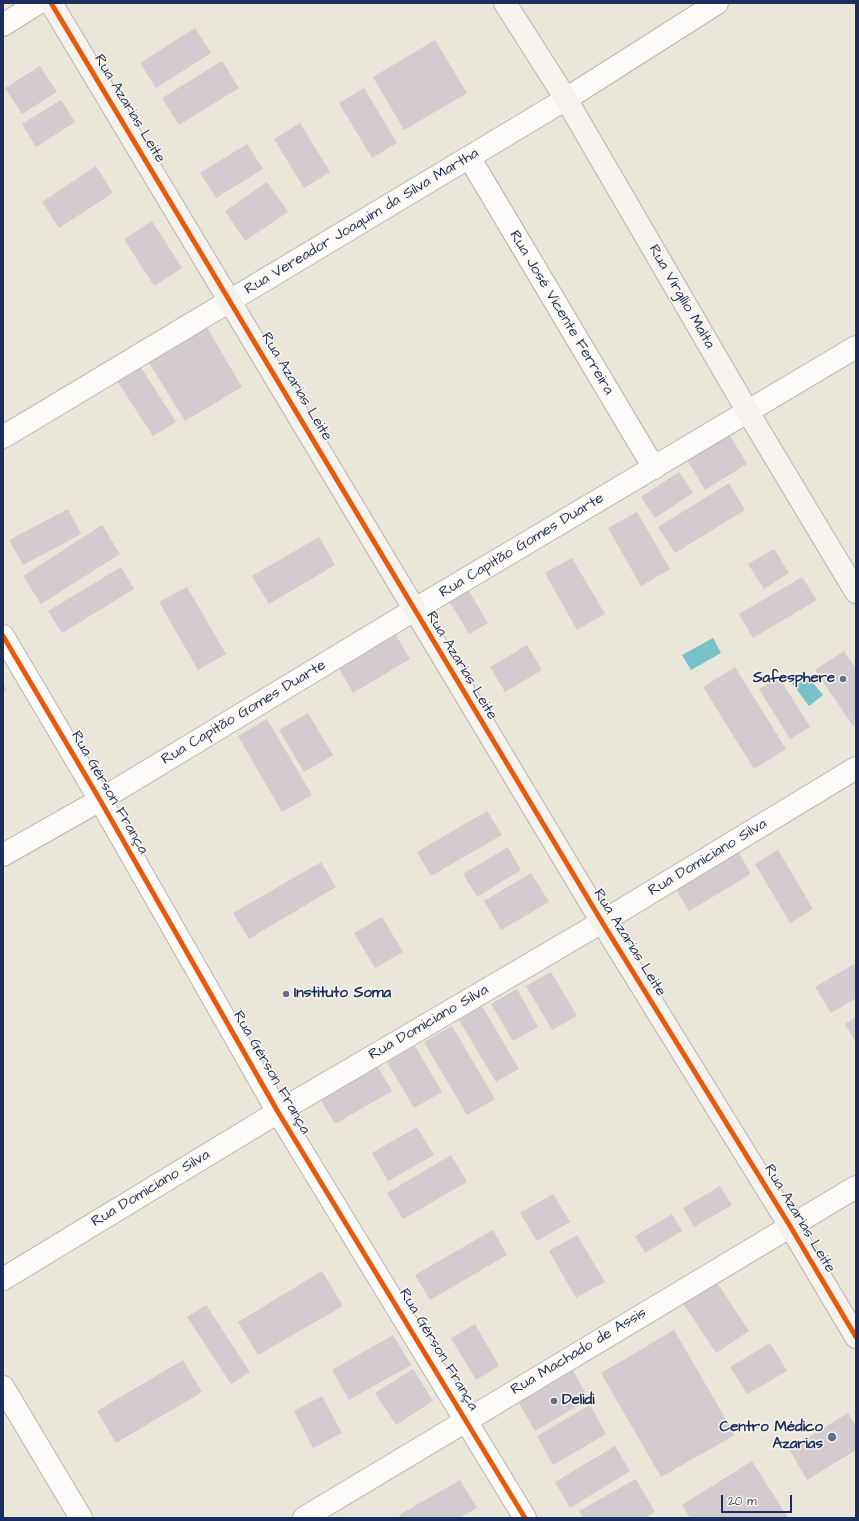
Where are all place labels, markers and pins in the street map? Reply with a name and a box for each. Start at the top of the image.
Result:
place label: Safesphere [753,670,835,688]
marker: Safesphere [838,674,848,684]
place label: Instituto Soma [294,985,391,1003]
marker: Instituto Soma [281,989,291,999]
place label: Delidi [562,1392,594,1410]
marker: Delidi [549,1396,559,1406]
place label: Centro Médico Azarias [720,1419,823,1454]
marker: Centro Médico Azarias [826,1431,838,1443]

